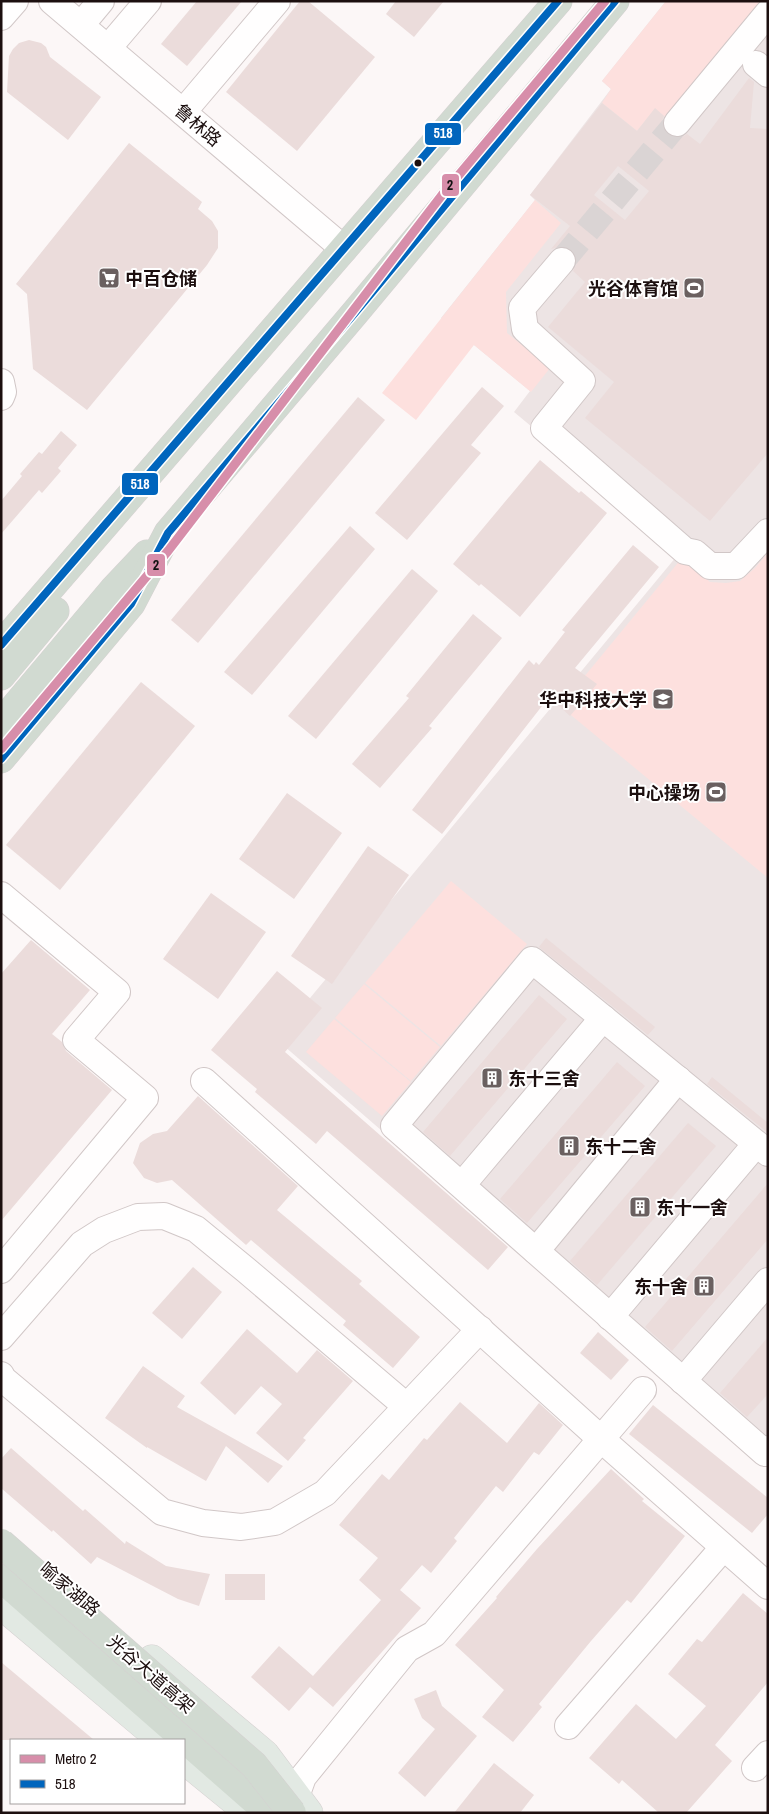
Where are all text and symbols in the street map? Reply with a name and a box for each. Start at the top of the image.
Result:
street label: 鲁林路 [169,98,227,152]
line badge: 518 [424,122,462,146]
text: 518 [433,124,453,142]
unlabelled marker [413,158,423,168]
line badge: 2 [441,173,460,197]
text: 2 [447,176,453,194]
supermarket icon: 中百仓储 [97,266,121,290]
place label: 中百仓储 [125,266,197,291]
place label: 光谷体育馆 [588,276,678,301]
sports icon: 光谷体育馆 [682,276,706,300]
line badge: 518 [121,472,159,496]
text: 518 [130,475,150,493]
line badge: 2 [146,553,166,577]
text: 2 [153,556,159,574]
place label: 华中科技大学 [539,687,647,712]
school or university icon: 华中科技大学 [651,687,675,711]
place label: 中心操场 [628,780,700,805]
sports icon: 中心操场 [704,780,728,804]
building icon: 东十三舍 [480,1066,504,1090]
place label: 东十三舍 [508,1066,580,1091]
building icon: 东十二舍 [557,1134,581,1158]
place label: 东十二舍 [585,1134,657,1159]
building icon: 东十一舍 [628,1195,652,1219]
place label: 东十一舍 [656,1195,728,1220]
place label: 东十舍 [634,1274,688,1299]
building icon: 东十舍 [692,1274,716,1298]
street label: 喻家湖路 [34,1556,106,1622]
street label: 光谷大道高架 [102,1629,200,1719]
legend [10,1739,185,1804]
text: Metro 2 [55,1748,97,1769]
text: 518 [55,1773,76,1794]

